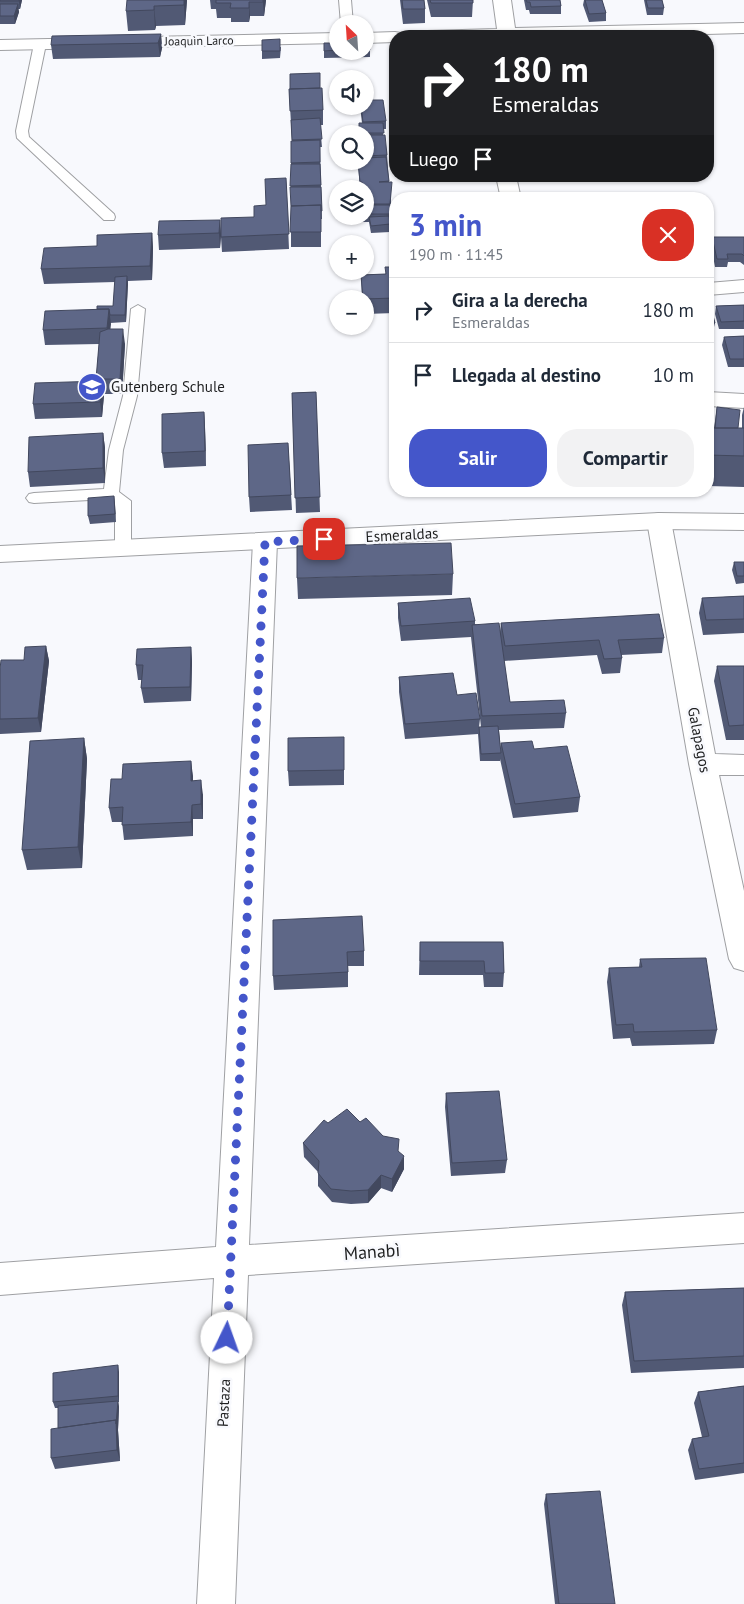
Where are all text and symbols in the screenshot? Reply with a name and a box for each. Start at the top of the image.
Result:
north arrow [329,15,374,60]
map controls [329,15,374,335]
street label: Joaquìn Larco [163,32,234,49]
text: 180 m [492,46,589,92]
icon: right [409,50,474,115]
button: sound [329,70,374,115]
text: Esmeraldas [492,90,599,118]
button: search [329,125,374,170]
icon: arrive [469,145,497,173]
text: Luego [409,147,459,171]
button: layers [329,180,374,225]
text: 3 min [409,205,482,244]
button: close [642,209,694,261]
button: + [329,235,374,280]
text: 190 m · 11:45 [409,244,504,264]
text: Gira a la derecha [452,288,588,312]
button: − [329,290,374,335]
icon: right [409,296,437,324]
text: 180 m [642,298,694,322]
text: Esmeraldas [452,312,530,332]
icon: arrive [409,361,437,389]
text: Llegada al destino [452,363,601,387]
text: 10 m [653,363,694,387]
school or university icon: Gutenberg Schule [77,372,107,402]
place label: Gutenberg Schule [111,377,225,396]
button: Salir [409,429,547,487]
button: Compartir [557,429,694,487]
pin [303,518,345,560]
street label: Esmeraldas [365,523,439,546]
icon: arrive [310,525,338,553]
street label: Galapagos [684,705,715,774]
street label: Manabì [343,1238,401,1265]
position arrow [200,1311,252,1363]
street label: Pastaza [213,1378,234,1428]

